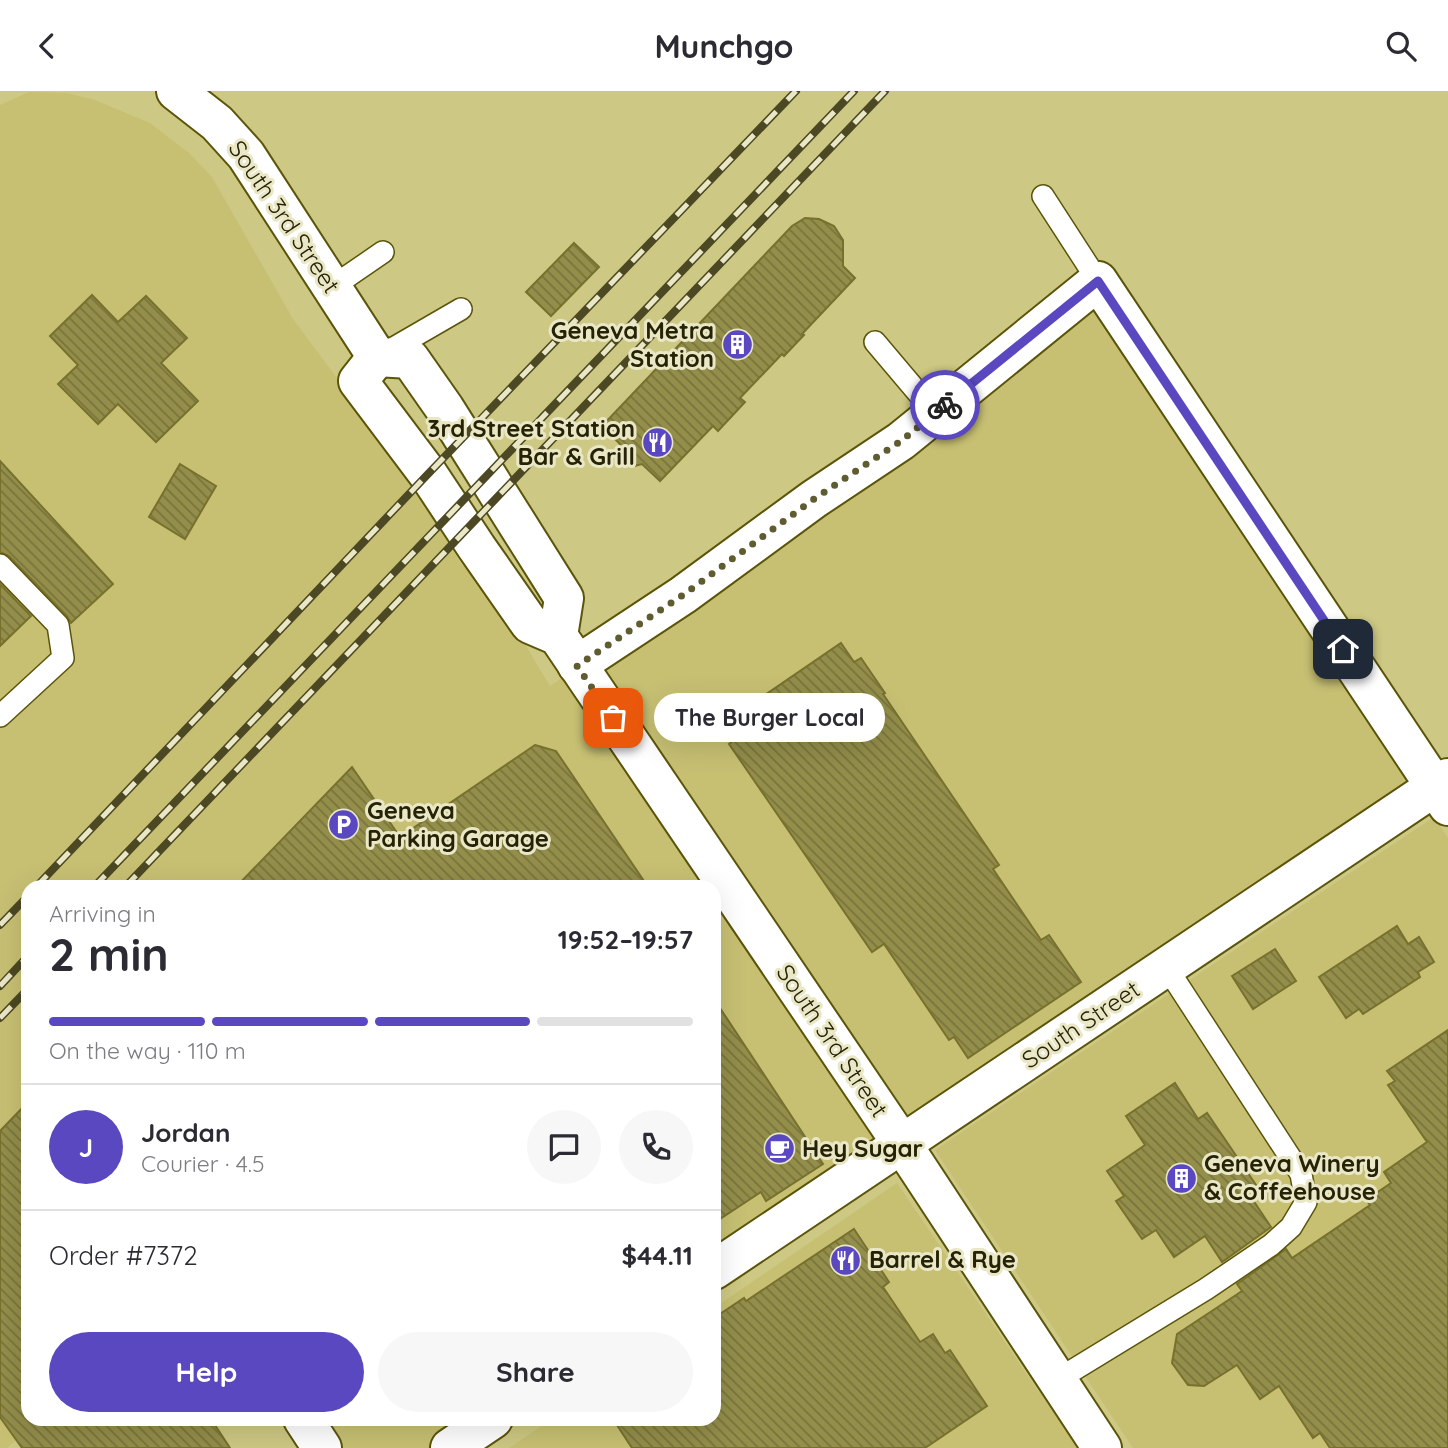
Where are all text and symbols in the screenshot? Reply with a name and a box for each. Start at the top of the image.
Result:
text: Munchgo [654,26,794,66]
icon: back [28,27,66,65]
icon: search [1382,27,1420,65]
street label: South 3rd Street [223,134,347,299]
place label: Geneva Metra Station [551,315,714,373]
building icon: Geneva Metra Station [720,328,754,362]
courier [910,370,980,440]
icon: bike [926,386,964,424]
place label: 3rd Street Station Bar & Grill [428,413,635,471]
restaurant icon: 3rd Street Station Bar & Grill [641,426,675,460]
pin [1313,619,1373,679]
icon: home [1324,630,1362,668]
pin [583,688,643,748]
callout: The Burger Local [655,693,886,743]
icon: bag [594,699,632,737]
text: The Burger Local [674,703,865,732]
place label: Geneva Parking Garage [367,795,549,853]
parking icon: Geneva Parking Garage [327,808,361,842]
text: Arriving in [49,899,156,928]
text: 19:52–19:57 [558,923,693,956]
text: 2 min [49,925,169,983]
street label: South 3rd Street [771,958,895,1123]
street label: South Street [1016,974,1145,1075]
text: On the way · 110 m [49,1036,246,1065]
button: chat [527,1110,601,1184]
button: phone [619,1110,693,1184]
text: Jordan [141,1116,230,1149]
text: J [79,1131,93,1164]
cafe icon: Hey Sugar [762,1132,796,1166]
place label: Hey Sugar [802,1133,923,1163]
place label: Geneva Winery & Coffeehouse [1204,1148,1380,1206]
text: Courier · 4.5 [141,1149,265,1178]
building icon: Geneva Winery & Coffeehouse [1164,1161,1198,1195]
text: Order #7372 [49,1239,198,1272]
text: $44.11 [621,1239,693,1272]
restaurant icon: Barrel & Rye [829,1243,863,1277]
place label: Barrel & Rye [869,1244,1016,1274]
button: Help [49,1332,364,1412]
button: Share [378,1332,693,1412]

